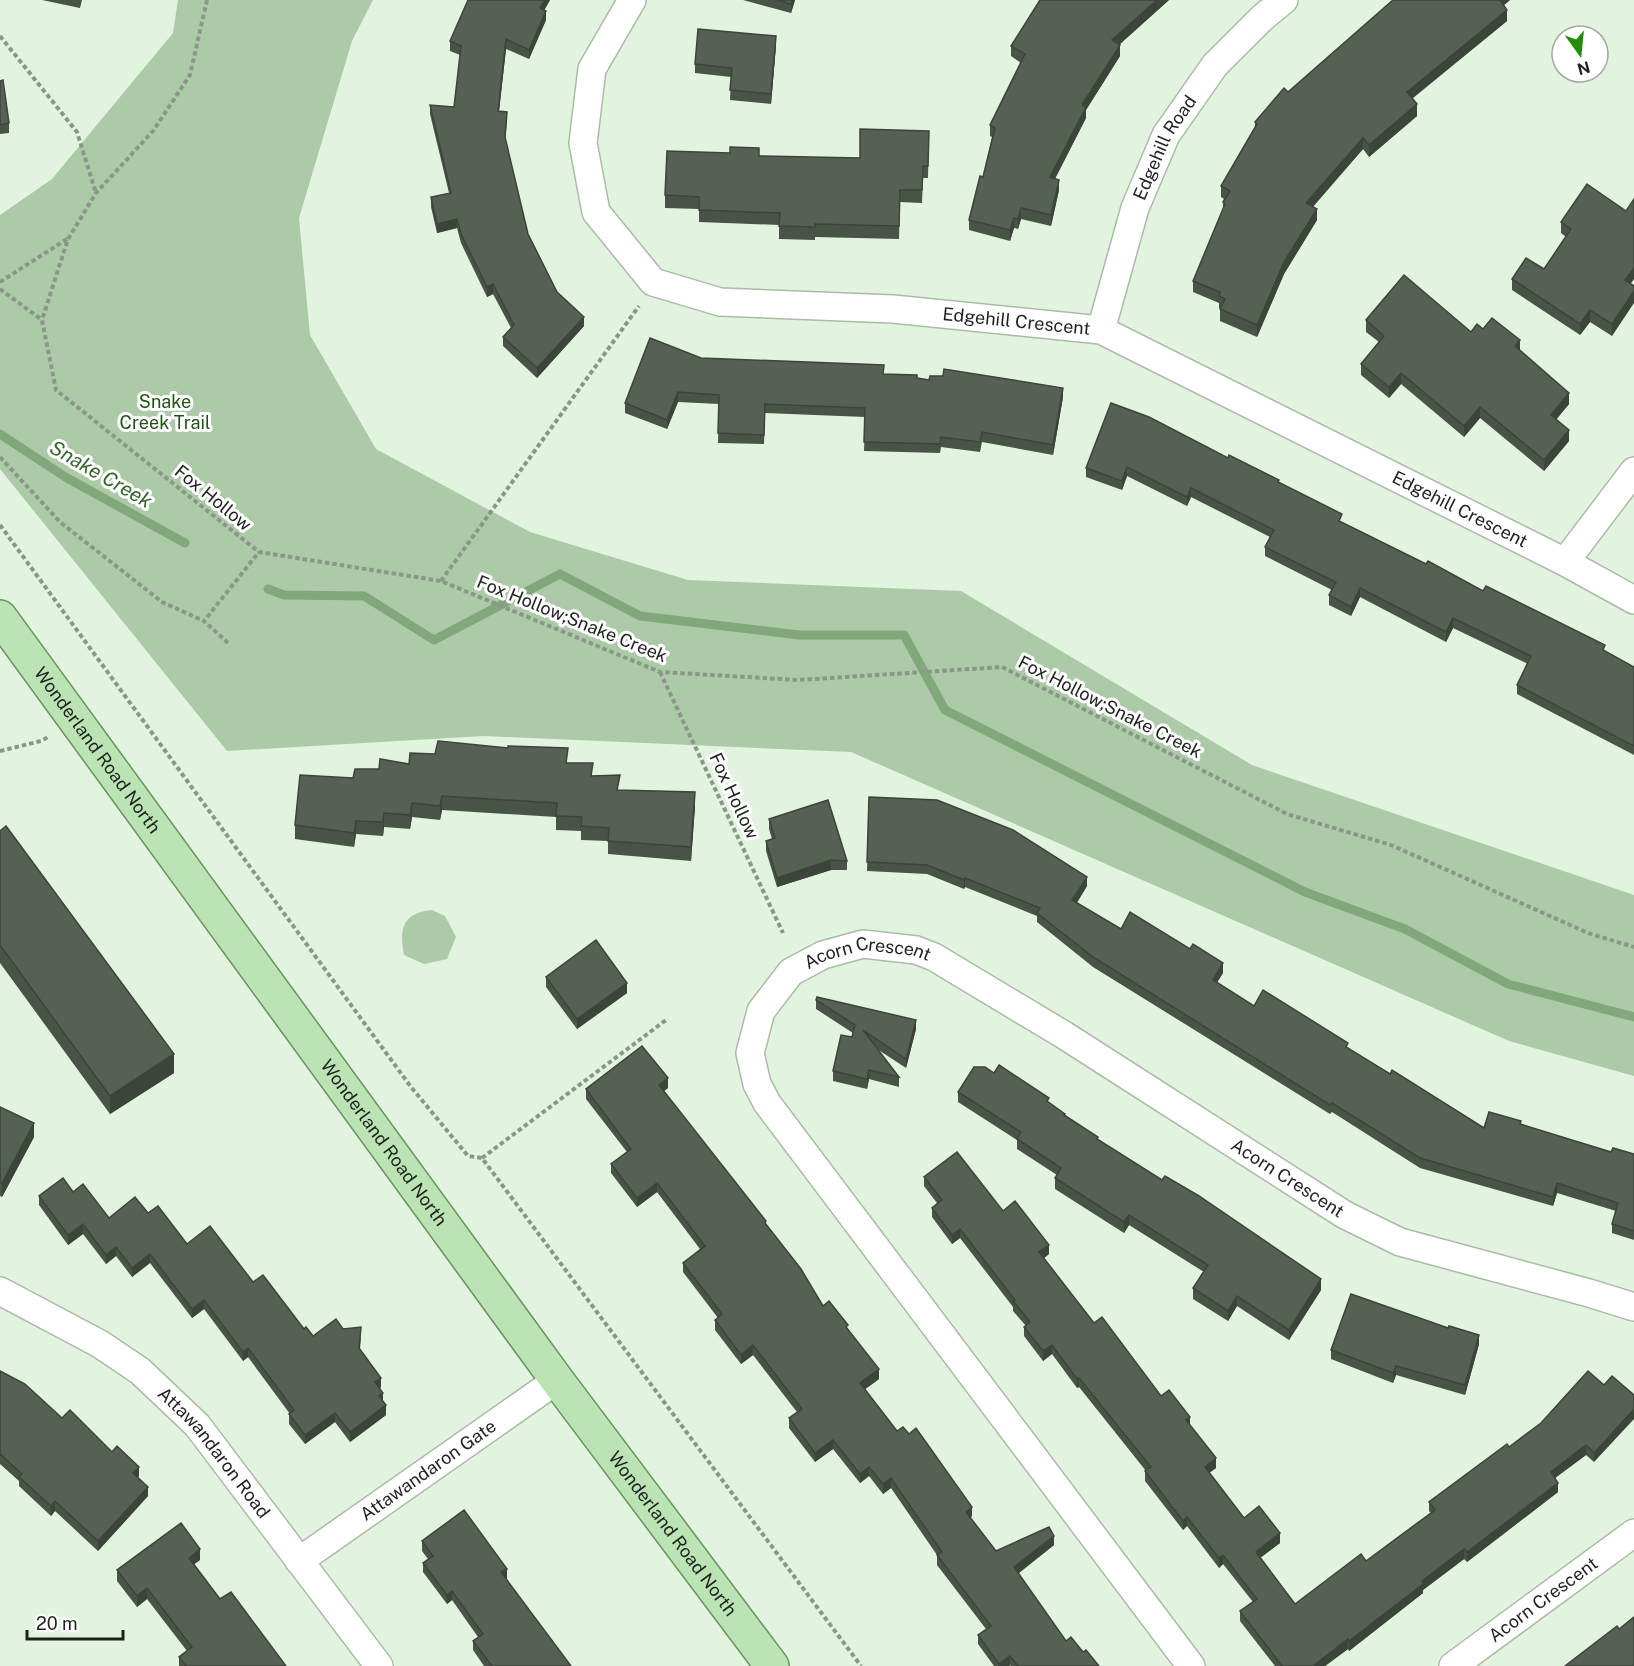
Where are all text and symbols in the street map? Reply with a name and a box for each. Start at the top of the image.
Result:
north arrow [1550,24,1610,84]
text: N [1575,57,1592,79]
street label: Edgehill Road [1129,91,1200,203]
street label: Edgehill Crescent [942,303,1091,339]
park label: Snake Creek Trail [120,391,210,433]
water label: Snake Creek [46,435,157,513]
street label: Fox Hollow [171,460,256,535]
street label: Edgehill Crescent [1389,466,1531,552]
street label: Fox Hollow;Snake Creek [474,571,670,666]
street label: Fox Hollow;Snake Creek [1015,651,1206,762]
street label: Wonderland Road North [30,663,165,837]
street label: Fox Hollow [705,749,764,842]
street label: Acorn Crescent [800,932,934,973]
street label: Wonderland Road North [317,1055,452,1230]
street label: Acorn Crescent [1227,1134,1348,1222]
street label: Attawandaron Road [154,1383,274,1522]
street label: Attawandaron Gate [356,1415,500,1525]
street label: Wonderland Road North [604,1447,742,1620]
street label: Acorn Crescent [1484,1552,1601,1646]
scale bar [27,1603,123,1641]
text: 20 m [36,1613,78,1634]

